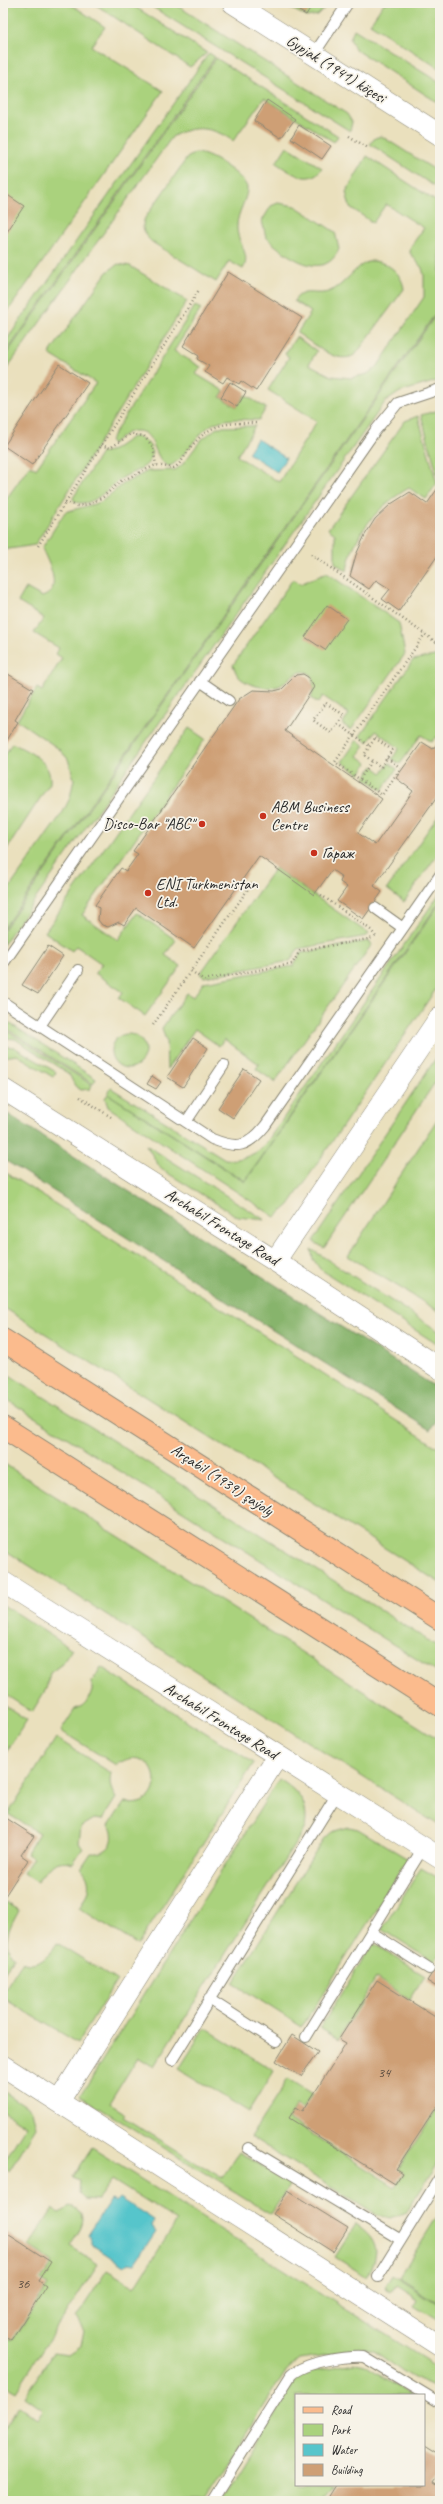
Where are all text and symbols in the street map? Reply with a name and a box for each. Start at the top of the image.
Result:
street label: Gypjak (1941) köçesi [283,30,391,109]
place label: ABM Business Centre [271,797,350,835]
marker: ABM Business Centre [258,811,268,821]
place label: Disco-Bar "ABC" [103,814,197,834]
marker: Disco-Bar "ABC" [197,819,207,829]
place label: Гараж [322,843,355,863]
marker: Гараж [309,848,319,858]
place label: ENI Turkmenistan Ltd. [156,874,258,912]
marker: ENI Turkmenistan Ltd. [143,888,153,898]
street label: Archabil Frontage Road [161,1184,285,1271]
street label: Arçabil (1939) şaýoly [167,1440,278,1521]
street label: Archabil Frontage Road [160,1678,284,1765]
house number: 34 [378,2064,392,2081]
house number: 36 [17,2275,30,2292]
legend [295,2394,425,2486]
text: Road [331,2402,353,2418]
text: Park [331,2422,352,2438]
text: Water [331,2442,359,2458]
text: Building [331,2462,363,2478]

